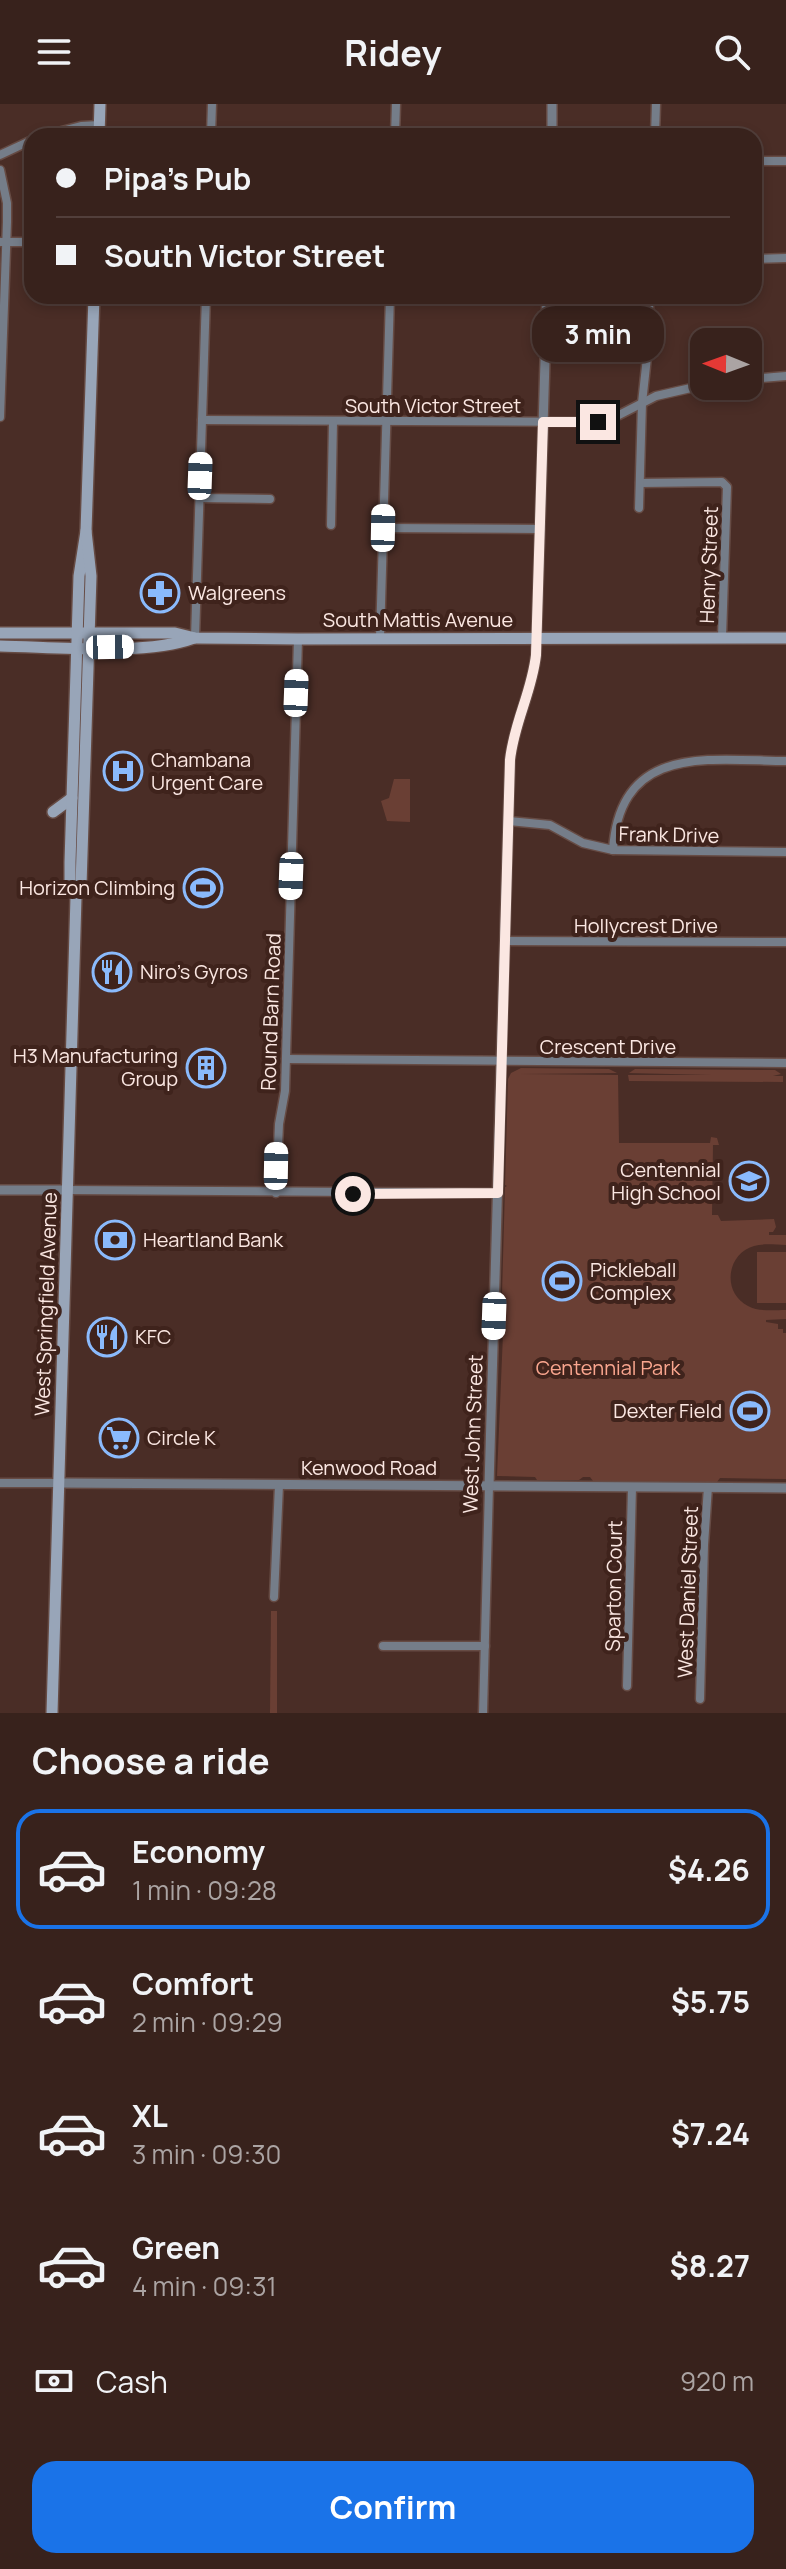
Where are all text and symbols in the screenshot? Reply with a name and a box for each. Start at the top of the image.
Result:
text: Ridey [344,28,442,77]
icon: menu [32,30,76,74]
icon: search [710,30,754,74]
text: Pipa's Pub [104,158,251,199]
text: South Victor Street [104,235,385,276]
callout: 3 min [532,306,664,362]
text: 3 min [564,316,632,352]
north arrow [690,328,762,400]
map controls [690,328,762,400]
street label: South Victor Street [345,392,521,419]
route end [580,404,616,440]
car [187,452,213,500]
car [371,504,395,552]
street label: Henry Street [693,506,724,624]
pharmacy icon: Walgreens [139,572,181,614]
place label: Walgreens [188,579,286,606]
street label: South Mattis Avenue [323,606,513,633]
car [86,635,134,659]
car [283,669,309,717]
place label: Chambana Urgent Care [151,746,263,796]
hospital icon: Chambana Urgent Care [102,750,144,792]
street label: Frank Drive [618,820,720,849]
car [278,852,304,900]
sports icon: Horizon Climbing [182,867,224,909]
place label: Horizon Climbing [19,874,175,901]
street label: Hollycrest Drive [574,912,718,939]
street label: Round Barn Road [254,933,287,1091]
restaurant icon: Niro's Gyros [91,951,133,993]
place label: Niro's Gyros [140,958,248,985]
street label: Crescent Drive [540,1033,676,1060]
place label: H3 Manufacturing Group [13,1042,178,1092]
building icon: H3 Manufacturing Group [185,1047,227,1089]
car [264,1142,288,1190]
place label: Centennial High School [611,1156,721,1206]
school or university icon: Centennial High School [728,1160,770,1202]
route start [335,1176,371,1212]
street label: West Springfield Avenue [28,1191,63,1417]
bank icon: Heartland Bank [94,1219,136,1261]
place label: Heartland Bank [143,1226,284,1253]
place label: Pickleball Complex [590,1256,676,1306]
sports icon: Pickleball Complex [541,1260,583,1302]
car [481,1292,507,1340]
restaurant icon: KFC [86,1316,128,1358]
place label: KFC [135,1323,171,1350]
street label: West John Street [456,1354,489,1514]
park label: Centennial Park [536,1354,681,1381]
sports icon: Dexter Field [729,1390,771,1432]
place label: Dexter Field [613,1397,722,1424]
supermarket icon: Circle K [98,1417,140,1459]
place label: Circle K [147,1424,216,1451]
street label: Kenwood Road [301,1454,437,1481]
street label: West Daniel Street [671,1506,704,1678]
street label: Sparton Court [599,1520,628,1652]
text: Choose a ride [32,1736,270,1785]
text: Economy [132,1831,265,1872]
icon: car [36,1833,108,1905]
text: $4.26 [668,1849,750,1890]
text: 1 min · 09:28 [132,1872,277,1908]
text: Comfort [132,1963,254,2004]
icon: car [36,1965,108,2037]
text: $5.75 [671,1981,750,2022]
text: 2 min · 09:29 [132,2004,283,2040]
text: XL [132,2095,168,2136]
icon: car [36,2097,108,2169]
text: $7.24 [671,2113,750,2154]
text: 3 min · 09:30 [132,2136,281,2172]
text: Green [132,2227,220,2268]
icon: car [36,2229,108,2301]
text: $8.27 [670,2245,750,2286]
text: 4 min · 09:31 [132,2268,277,2304]
icon: cash [32,2359,76,2403]
text: Cash [96,2361,168,2402]
text: 920 m [680,2363,754,2399]
button: Confirm [32,2461,754,2553]

